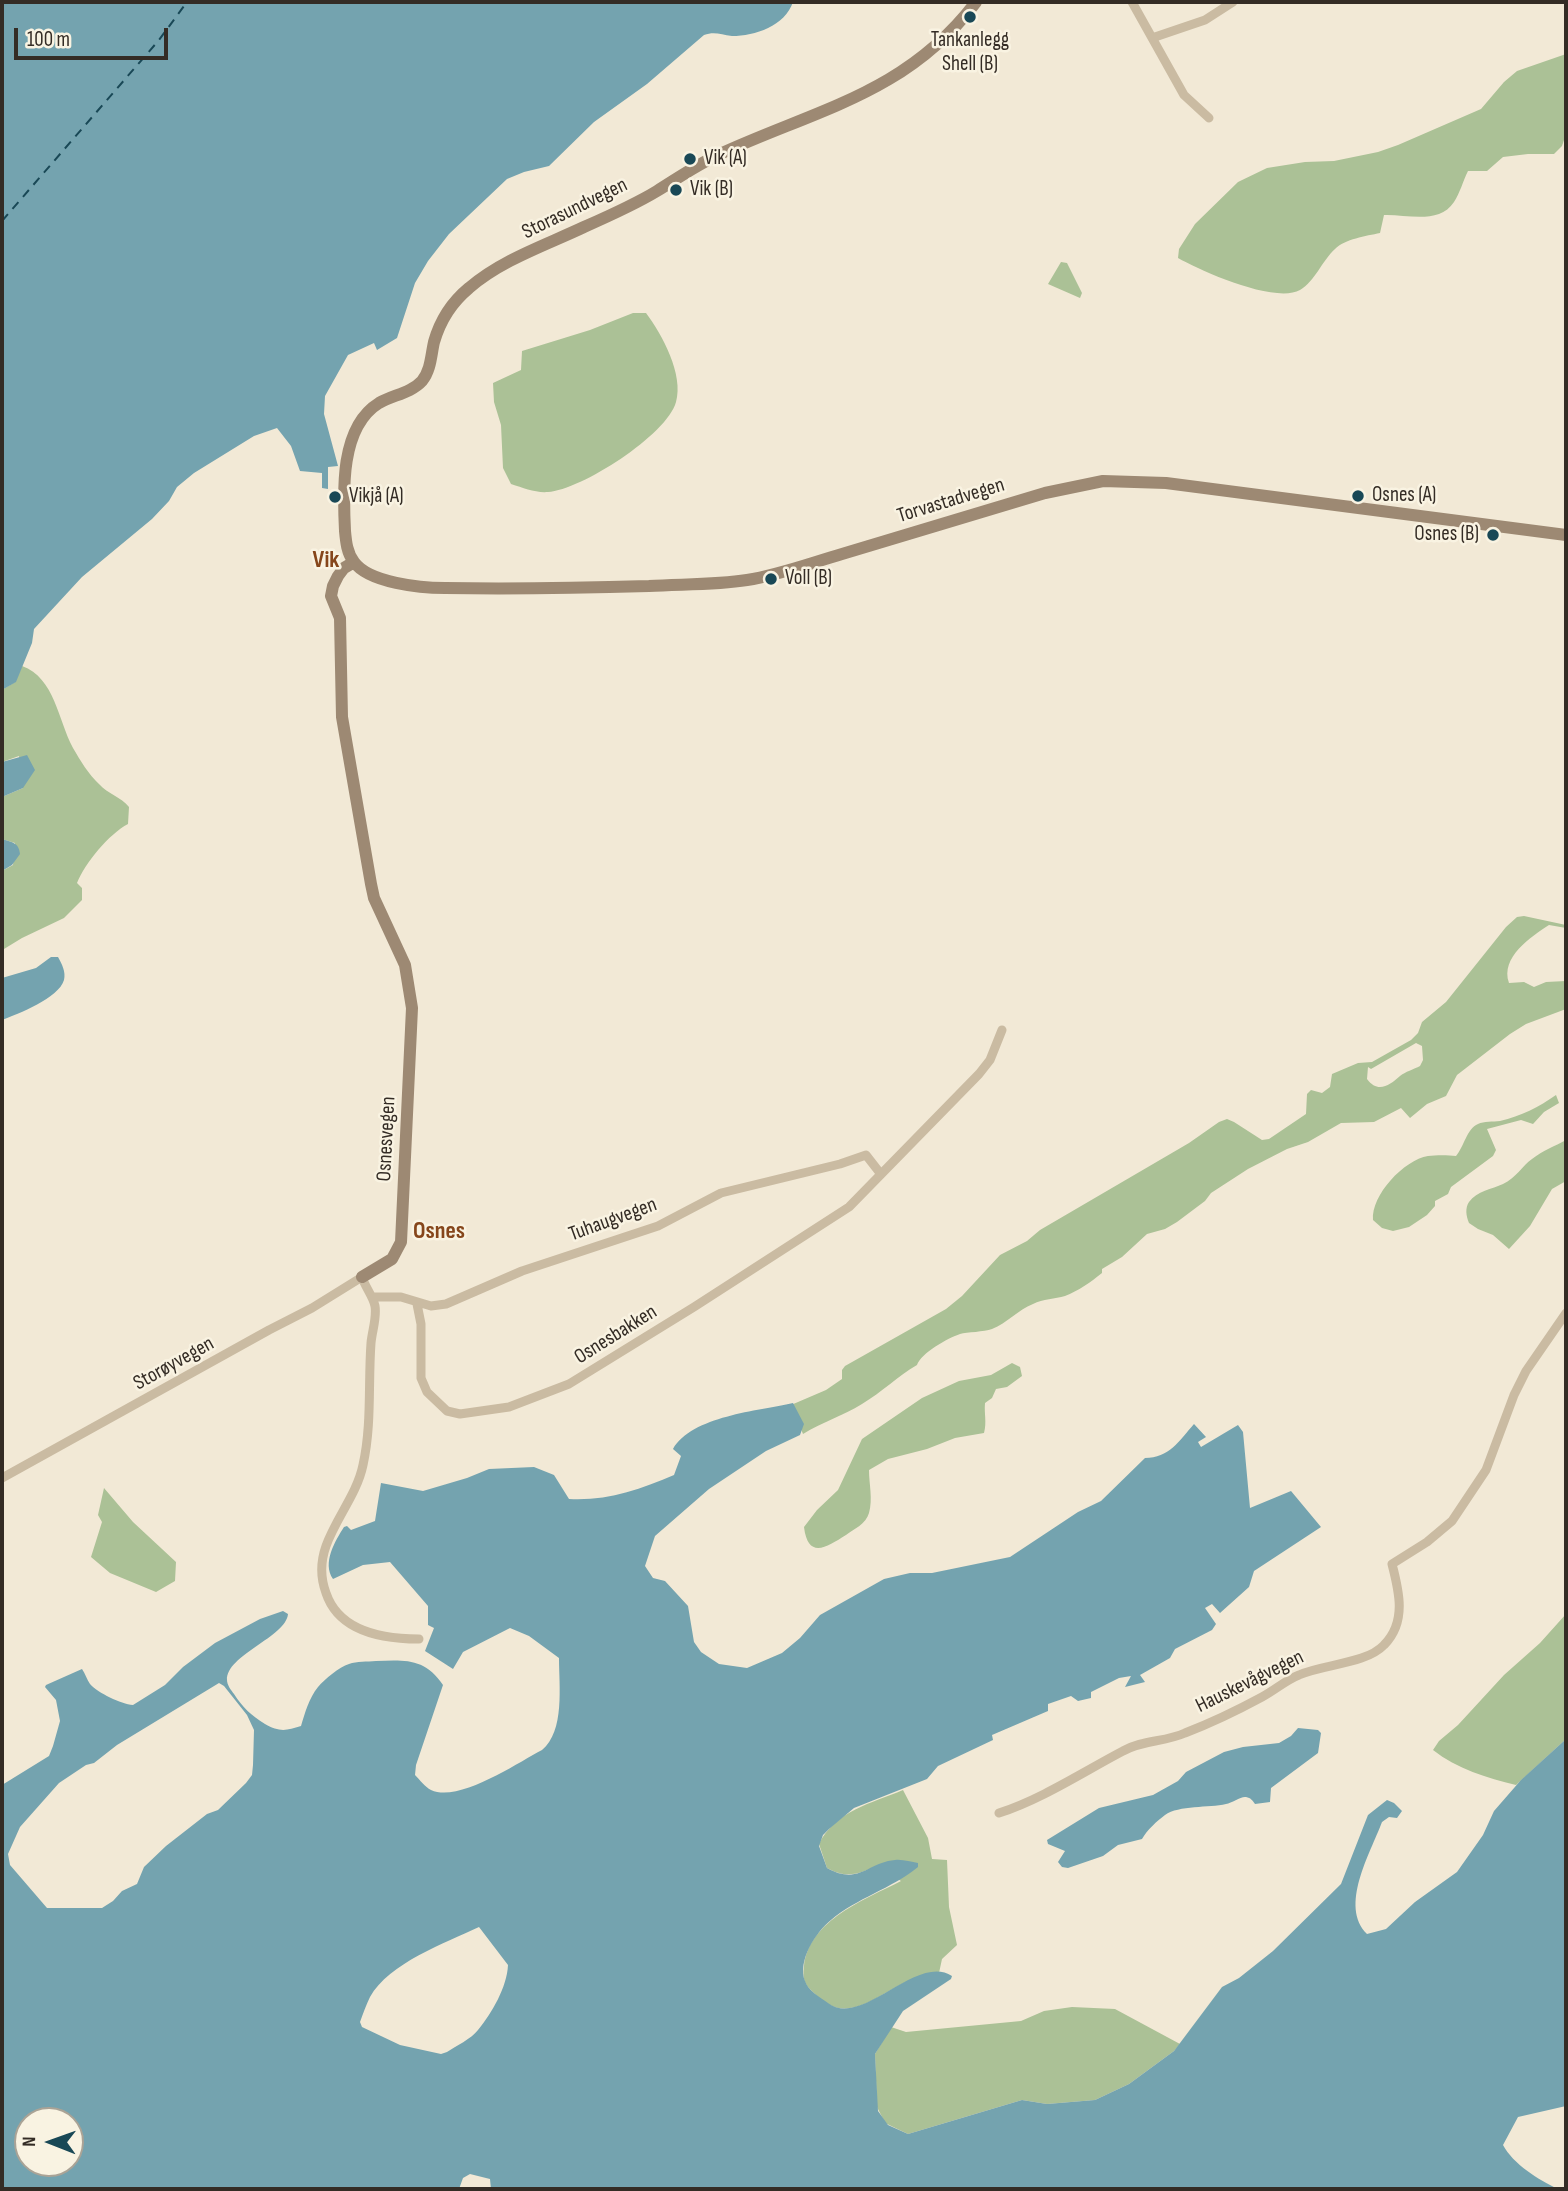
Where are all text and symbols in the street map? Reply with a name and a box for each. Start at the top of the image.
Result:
marker: Tankanlegg Shell (B) [962,9,978,25]
scale bar [18,14,172,58]
text: 100 m [27,27,70,52]
place label: Tankanlegg Shell (B) [931,28,1009,78]
place label: Vik (A) [704,146,747,172]
marker: Vik (A) [682,151,698,167]
street label: Storasundvegen [518,173,632,245]
place label: Vik (B) [690,177,733,203]
marker: Vik (B) [668,182,684,198]
street label: Torvastadvegen [894,473,1008,529]
place label: Osnes (A) [1372,483,1436,509]
place label: Vikjå (A) [349,484,404,510]
marker: Osnes (A) [1350,488,1366,504]
marker: Vikjå (A) [327,489,343,505]
place label: Osnes (B) [1414,522,1479,548]
marker: Osnes (B) [1485,527,1501,543]
district label: Vik [313,547,339,575]
place label: Voll (B) [785,566,832,592]
marker: Voll (B) [763,571,779,587]
street label: Osnesvegen [372,1096,402,1182]
street label: Tuhaugvegen [566,1192,660,1248]
district label: Osnes [413,1218,465,1246]
street label: Osnesbakken [570,1300,662,1370]
street label: Storøyvegen [129,1332,219,1396]
street label: Hauskevågvegen [1192,1645,1308,1719]
north arrow [14,2107,84,2177]
text: N [18,2136,41,2147]

